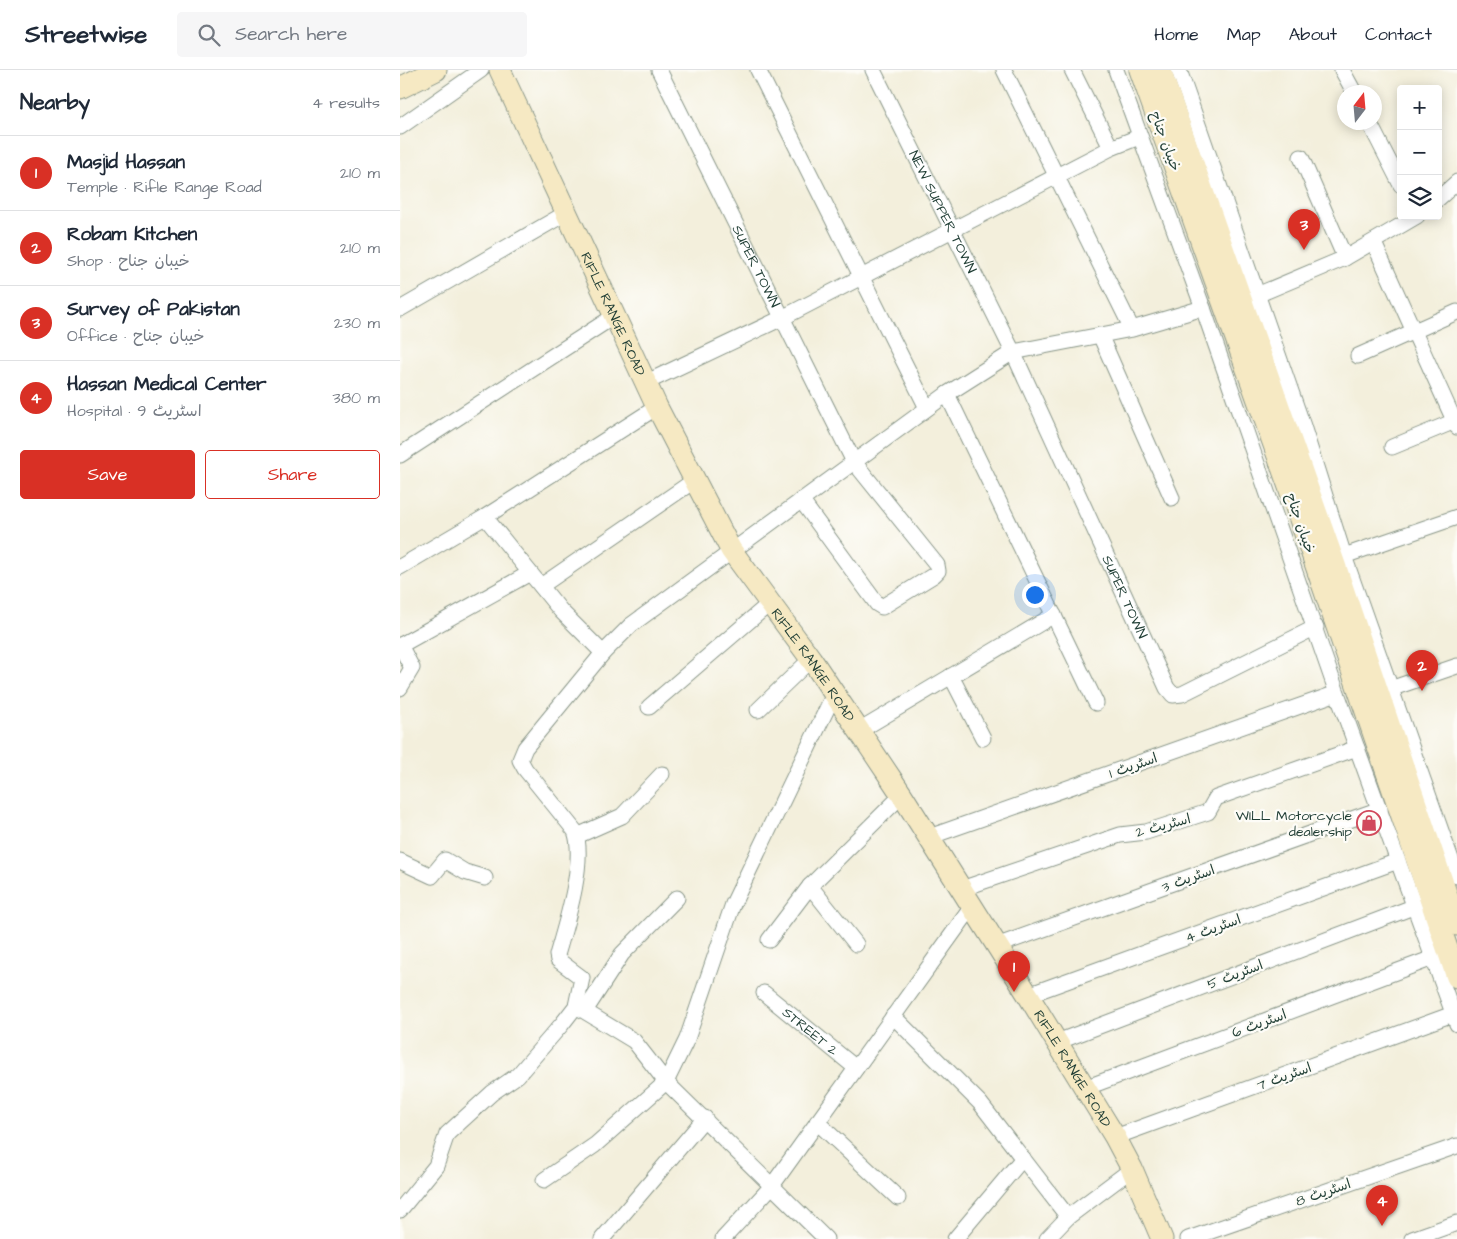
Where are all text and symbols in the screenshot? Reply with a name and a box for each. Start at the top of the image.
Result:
search box [177,12,527,57]
text: Streetwise [25,18,147,52]
icon: search [195,21,223,49]
text: Search here [235,21,347,48]
text: Home [1154,22,1199,47]
text: Map [1227,22,1261,47]
text: About [1289,22,1337,47]
text: Contact [1365,22,1432,47]
north arrow [1337,85,1382,130]
map controls [1397,85,1442,220]
button: + [1397,85,1442,130]
text: Nearby [20,88,90,117]
text: 4 results [312,92,380,114]
street label: خیبان جناح [1145,109,1185,174]
button: − [1397,130,1442,175]
street label: NEW SUPPER TOWN [903,147,981,277]
text: Masjid Hassan [67,149,185,176]
text: 1 [35,162,37,184]
text: 210 m [340,162,380,184]
button: layers [1397,175,1442,220]
text: Temple · Rifle Range Road [67,176,262,198]
pin: 3 [1288,209,1320,250]
text: Robam Kitchen [67,221,197,248]
street label: SUPER TOWN [727,222,785,311]
text: 2 [31,237,41,259]
text: 210 m [340,237,380,259]
street label: RIFLE RANGE ROAD [575,249,650,379]
text: Shop · خیبان جناح [67,250,190,272]
text: Survey of Pakistan [67,296,240,323]
text: 3 [32,312,40,334]
text: 230 m [334,312,380,334]
text: Office · خیبان جناح [67,325,205,347]
text: Hassan Medical Center [67,371,267,398]
text: 4 [31,387,41,409]
text: 380 m [333,387,380,409]
text: Hospital · اسٹریٹ 9 [67,400,202,422]
button: Save [20,450,195,499]
button: Share [205,450,380,499]
street label: خیبان جناح [1280,490,1320,556]
street label: SUPER TOWN [1096,552,1152,642]
your location [1022,582,1048,608]
street label: RIFLE RANGE ROAD [766,604,859,726]
pin: 2 [1406,650,1438,691]
street label: اسٹریٹ 1 [1106,748,1160,784]
place label: WILL Motorcycle dealership [1236,806,1352,842]
street label: اسٹریٹ 2 [1133,809,1193,843]
shop icon: WILL Motorcycle dealership [1356,810,1382,836]
street label: اسٹریٹ 3 [1159,860,1218,898]
street label: اسٹریٹ 4 [1183,910,1244,948]
pin: 1 [998,951,1030,992]
street label: اسٹریٹ 5 [1205,955,1266,995]
street label: STREET 2 [778,1003,842,1061]
street label: اسٹریٹ 6 [1229,1005,1290,1043]
street label: RIFLE RANGE ROAD [1028,1006,1116,1131]
street label: اسٹریٹ 7 [1254,1058,1315,1096]
street label: اسٹریٹ 8 [1293,1174,1354,1212]
pin: 4 [1366,1185,1398,1226]

